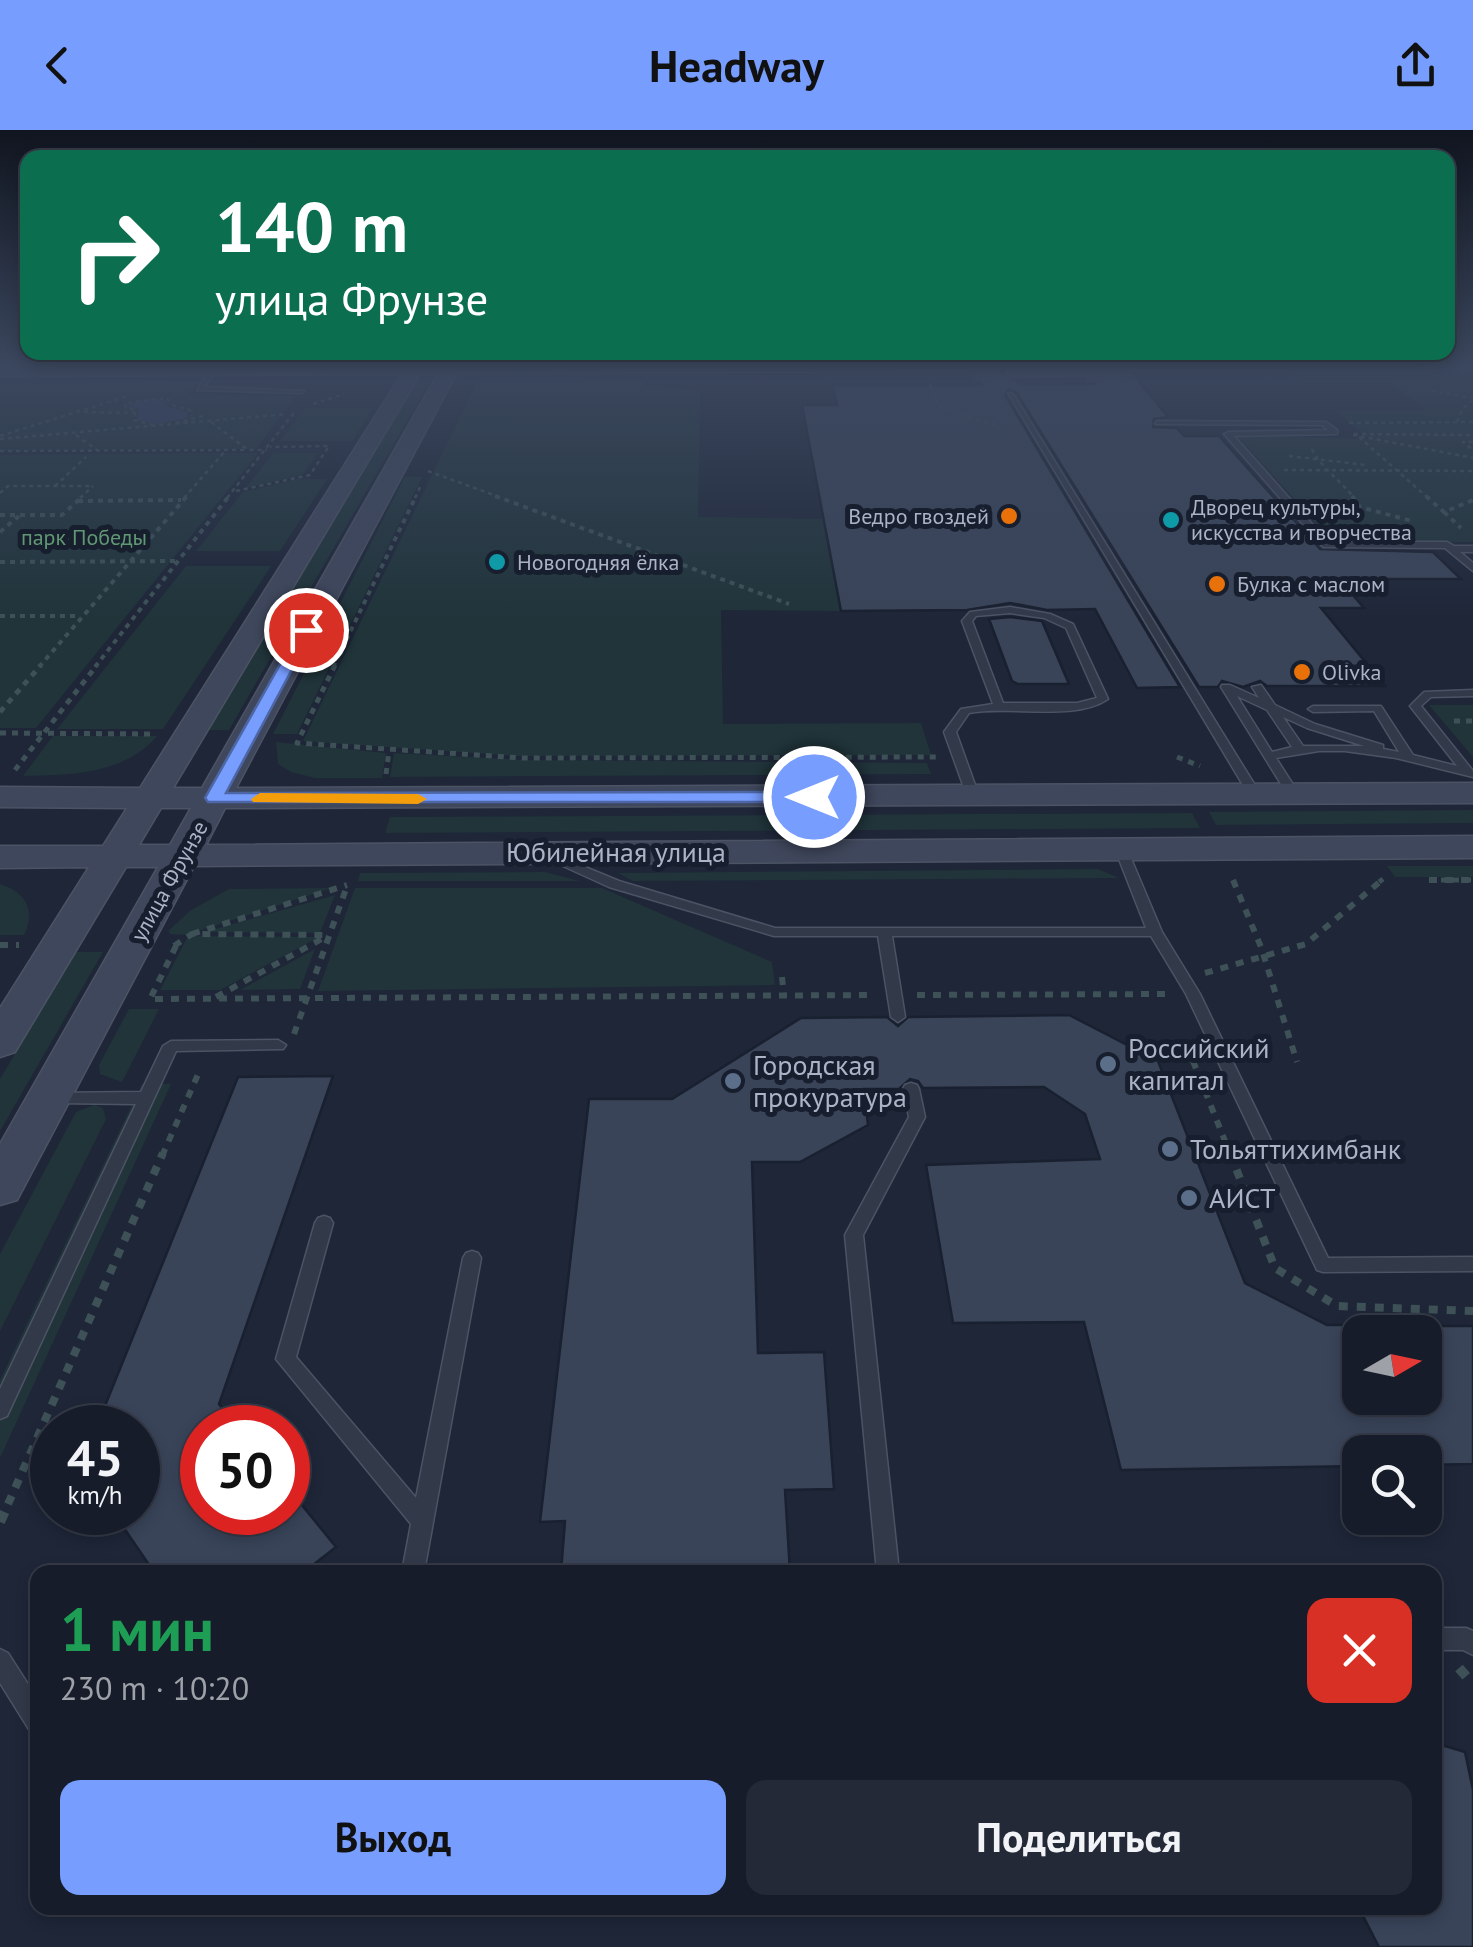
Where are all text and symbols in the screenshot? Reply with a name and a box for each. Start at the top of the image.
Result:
text: Headway [649,36,824,94]
icon: back [30,38,85,93]
icon: share [1388,38,1443,93]
text: 140 m [215,181,408,271]
icon: right [50,190,180,320]
text: улица Фрунзе [215,269,488,327]
place label: Дворец культуры, искусства и творчества [1191,493,1412,546]
place label: Ведро гвоздей [848,502,989,530]
marker: Ведро гвоздей [998,505,1020,527]
marker: Дворец культуры, искусства и творчества [1160,509,1182,531]
park label: парк Победы [21,523,147,551]
place label: Новогодняя ёлка [517,548,680,576]
marker: Новогодняя ёлка [486,551,508,573]
place label: Булка с маслом [1237,570,1385,598]
marker: Булка с маслом [1206,573,1228,595]
pin [264,588,349,673]
icon: arrive [279,603,334,658]
place label: Olivka [1322,658,1381,686]
marker: Olivka [1291,661,1313,683]
position arrow [762,745,866,849]
street label: улица Фрунзе [124,816,214,946]
street label: Юбилейная улица [506,833,726,870]
place label: Российский капитал [1128,1029,1269,1098]
place label: Городская прокуратура [753,1046,907,1115]
marker: Российский капитал [1097,1053,1119,1075]
marker: Городская прокуратура [722,1070,744,1092]
place label: Тольяттихимбанк [1190,1130,1402,1167]
marker: Тольяттихимбанк [1159,1138,1181,1160]
place label: АИСТ [1209,1179,1276,1216]
marker: АИСТ [1178,1187,1200,1209]
north arrow [1342,1315,1442,1415]
map controls [1342,1315,1442,1535]
speed limit sign: 50 [180,1405,310,1535]
text: 45 [67,1425,123,1490]
button: search [1342,1435,1442,1535]
text: km/h [68,1479,122,1511]
text: 1 мин [60,1590,214,1668]
button: close [1307,1598,1412,1703]
text: 230 m · 10:20 [60,1667,249,1709]
button: Выход [60,1780,726,1895]
button: Поделиться [746,1780,1412,1895]

